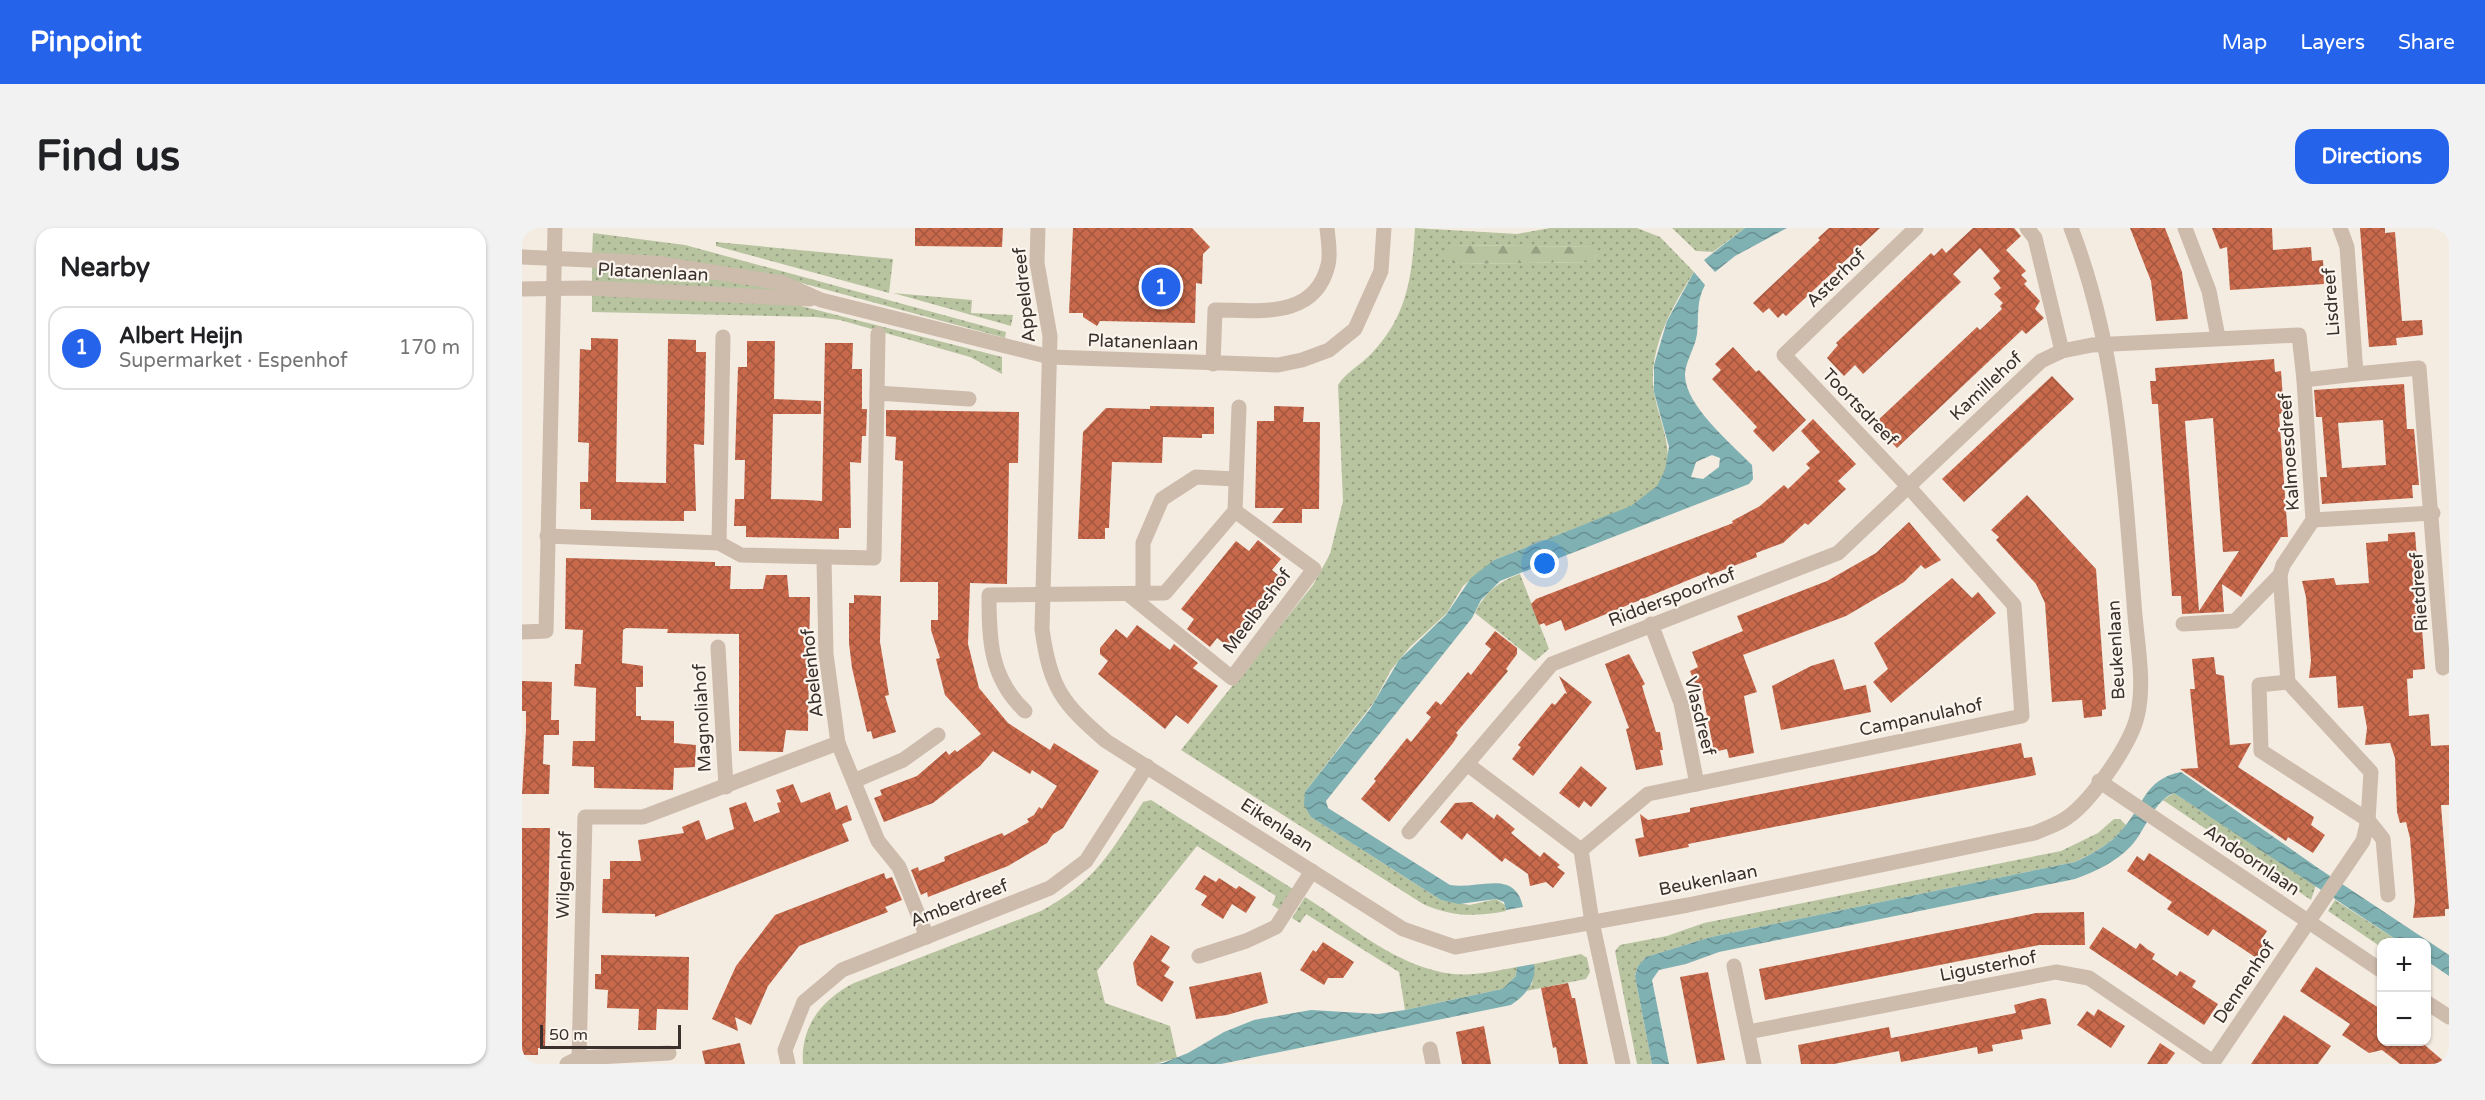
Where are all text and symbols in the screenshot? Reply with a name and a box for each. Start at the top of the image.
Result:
text: Pinpoint [30,25,142,59]
text: Map [2222,30,2267,55]
text: Layers [2300,30,2365,55]
text: Share [2398,30,2455,55]
button: Directions [2295,129,2449,184]
text: Find us [36,131,180,182]
street label: Asterhof [1802,244,1871,312]
street label: Appeldreef [1008,246,1040,344]
text: Nearby [60,252,150,283]
street label: Platanenlaan [597,258,709,286]
pin: 1 [1142,264,1180,310]
street label: Lisdreef [2318,267,2344,337]
text: Albert Heijn [119,323,243,349]
street label: Platanenlaan [1087,329,1199,355]
text: 1 [75,336,88,360]
text: 170 m [399,336,460,360]
street label: Kamillehof [1945,347,2027,425]
text: Supermarket · Espenhof [119,349,348,373]
street label: Toortsdreef [1818,364,1903,450]
street label: Kalmoesdreef [2274,392,2304,512]
your location [1530,549,1559,578]
street label: Rietdreef [2405,551,2433,632]
street label: Ridderspoorhof [1605,563,1739,631]
street label: Meelbeshof [1218,564,1296,658]
street label: Beukenlaan [2102,599,2130,701]
street label: Abelenhof [796,627,828,719]
street label: Magnoliahof [688,663,716,773]
street label: Vlasdreef [1680,674,1720,758]
street label: Campanulahof [1857,693,1985,741]
street label: Eikenlaan [1236,793,1318,857]
street label: Andoornlaan [2200,820,2304,900]
street label: Wilgenhof [551,830,577,919]
street label: Beukenlaan [1657,860,1759,900]
street label: Amberdreef [907,874,1011,932]
street label: Dennenhof [2208,936,2280,1028]
map controls [2377,938,2431,1046]
button: + [2377,938,2431,992]
street label: Ligusterhof [1938,946,2038,986]
button: − [2377,992,2431,1046]
scale bar [540,1022,681,1050]
text: 50 m [549,1025,588,1045]

